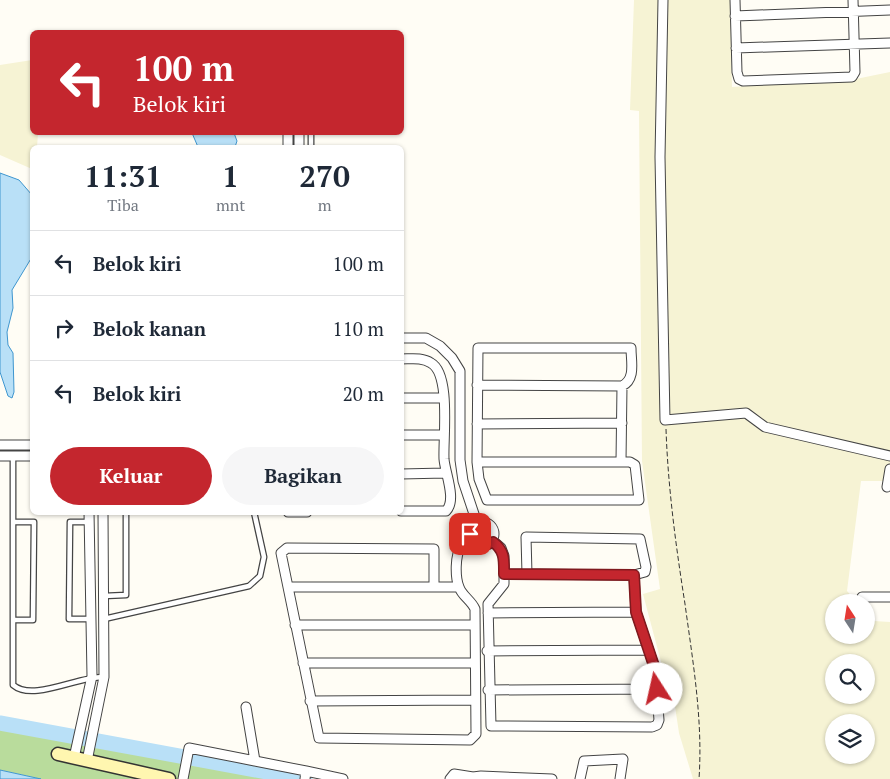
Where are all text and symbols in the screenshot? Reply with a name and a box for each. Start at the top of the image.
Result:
text: 100 m [133,45,234,91]
icon: left [50,50,115,115]
text: Belok kiri [133,89,226,118]
text: 11:31 [84,156,162,196]
text: 1 [222,156,239,196]
text: 270 [299,156,350,196]
text: Tiba [107,194,139,216]
text: mnt [216,194,245,216]
text: m [318,194,331,216]
icon: left [50,249,78,277]
text: Belok kiri [93,251,181,276]
text: 100 m [333,251,384,276]
icon: right [50,314,78,342]
text: Belok kanan [93,316,206,341]
text: 110 m [333,316,384,341]
icon: left [50,379,78,407]
text: Belok kiri [93,381,181,406]
text: 20 m [343,381,384,406]
button: Keluar [50,447,212,505]
button: Bagikan [222,447,384,505]
pin [449,513,491,555]
icon: arrive [456,520,484,548]
north arrow [825,594,875,644]
map controls [825,594,875,764]
button: search [825,654,875,704]
position arrow [630,662,682,714]
button: layers [825,714,875,764]

